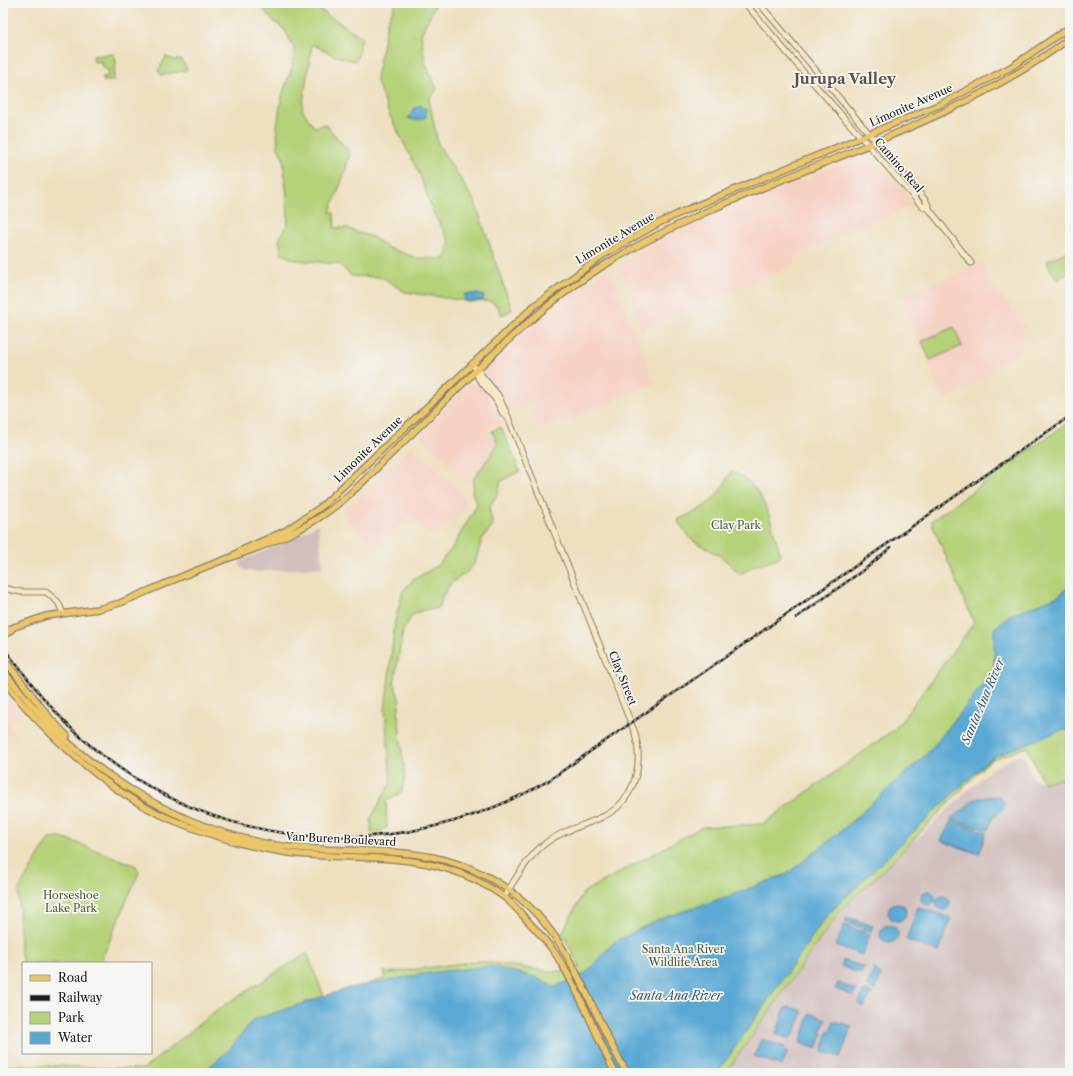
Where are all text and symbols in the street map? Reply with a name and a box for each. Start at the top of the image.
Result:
district label: Jurupa Valley [791,69,897,88]
street label: Limonite Avenue [867,80,955,130]
street label: Camino Real [872,135,927,196]
street label: Limonite Avenue [573,209,657,267]
street label: Limonite Avenue [331,413,405,485]
park label: Clay Park [711,518,762,532]
street label: Clay Street [606,649,640,707]
water label: Santa Ana River [957,654,1008,747]
street label: Van Buren Boulevard [284,829,397,849]
park label: Horseshoe Lake Park [43,888,99,915]
park label: Santa Ana River Wildlife Area [642,942,725,969]
legend [22,962,152,1054]
text: Road [58,970,88,985]
water label: Santa Ana River [629,988,723,1003]
text: Railway [58,990,103,1005]
text: Park [58,1010,85,1025]
text: Water [57,1030,92,1045]

